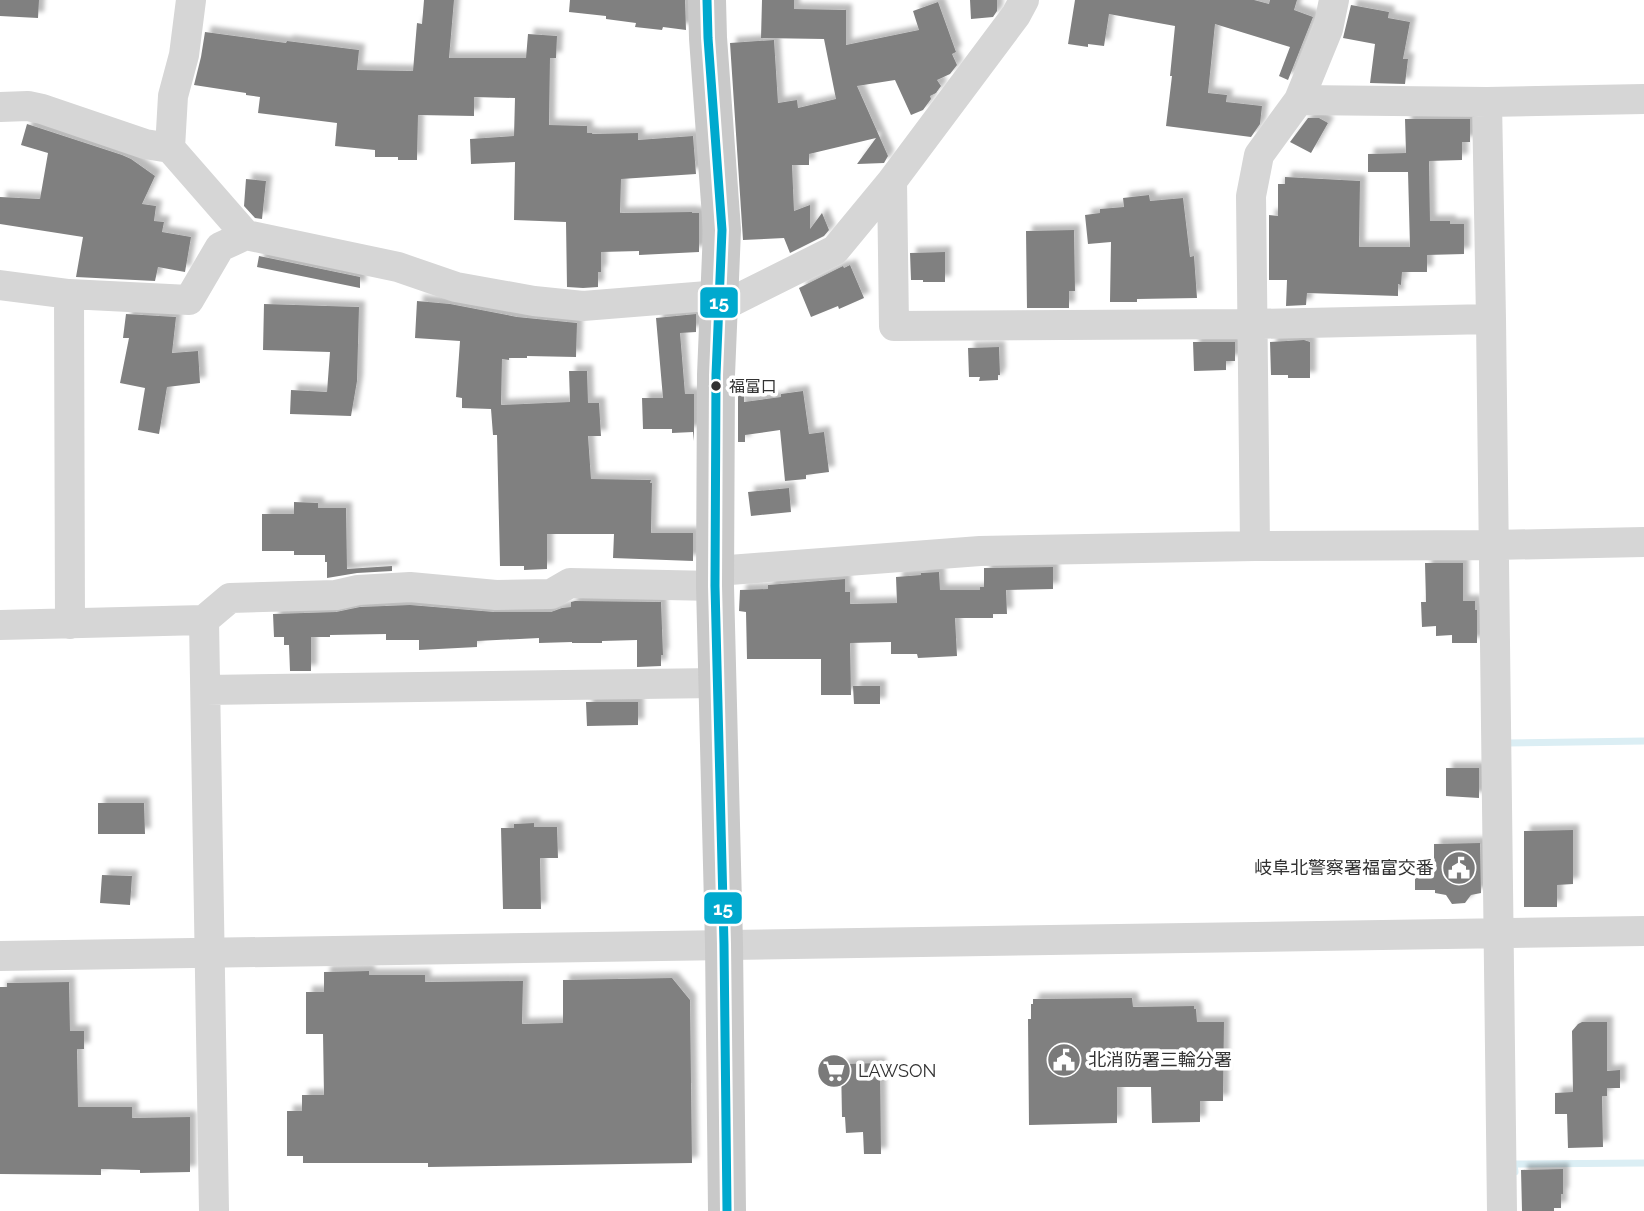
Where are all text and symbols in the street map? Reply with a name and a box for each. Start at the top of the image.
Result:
line badge: 15 [699,286,739,319]
text: 15 [709,291,729,313]
place label: 福富口 [729,377,777,396]
marker: 福富口 [709,379,723,393]
public building icon: 岐阜北警察署福富交番 [1440,849,1478,887]
place label: 岐阜北警察署福富交番 [1254,857,1434,878]
line badge: 15 [703,891,743,925]
text: 15 [713,897,733,919]
public building icon: 北消防署三輪分署 [1045,1041,1083,1079]
place label: 北消防署三輪分署 [1088,1049,1232,1070]
supermarket icon: LAWSON [815,1052,853,1090]
place label: LAWSON [858,1060,936,1081]

